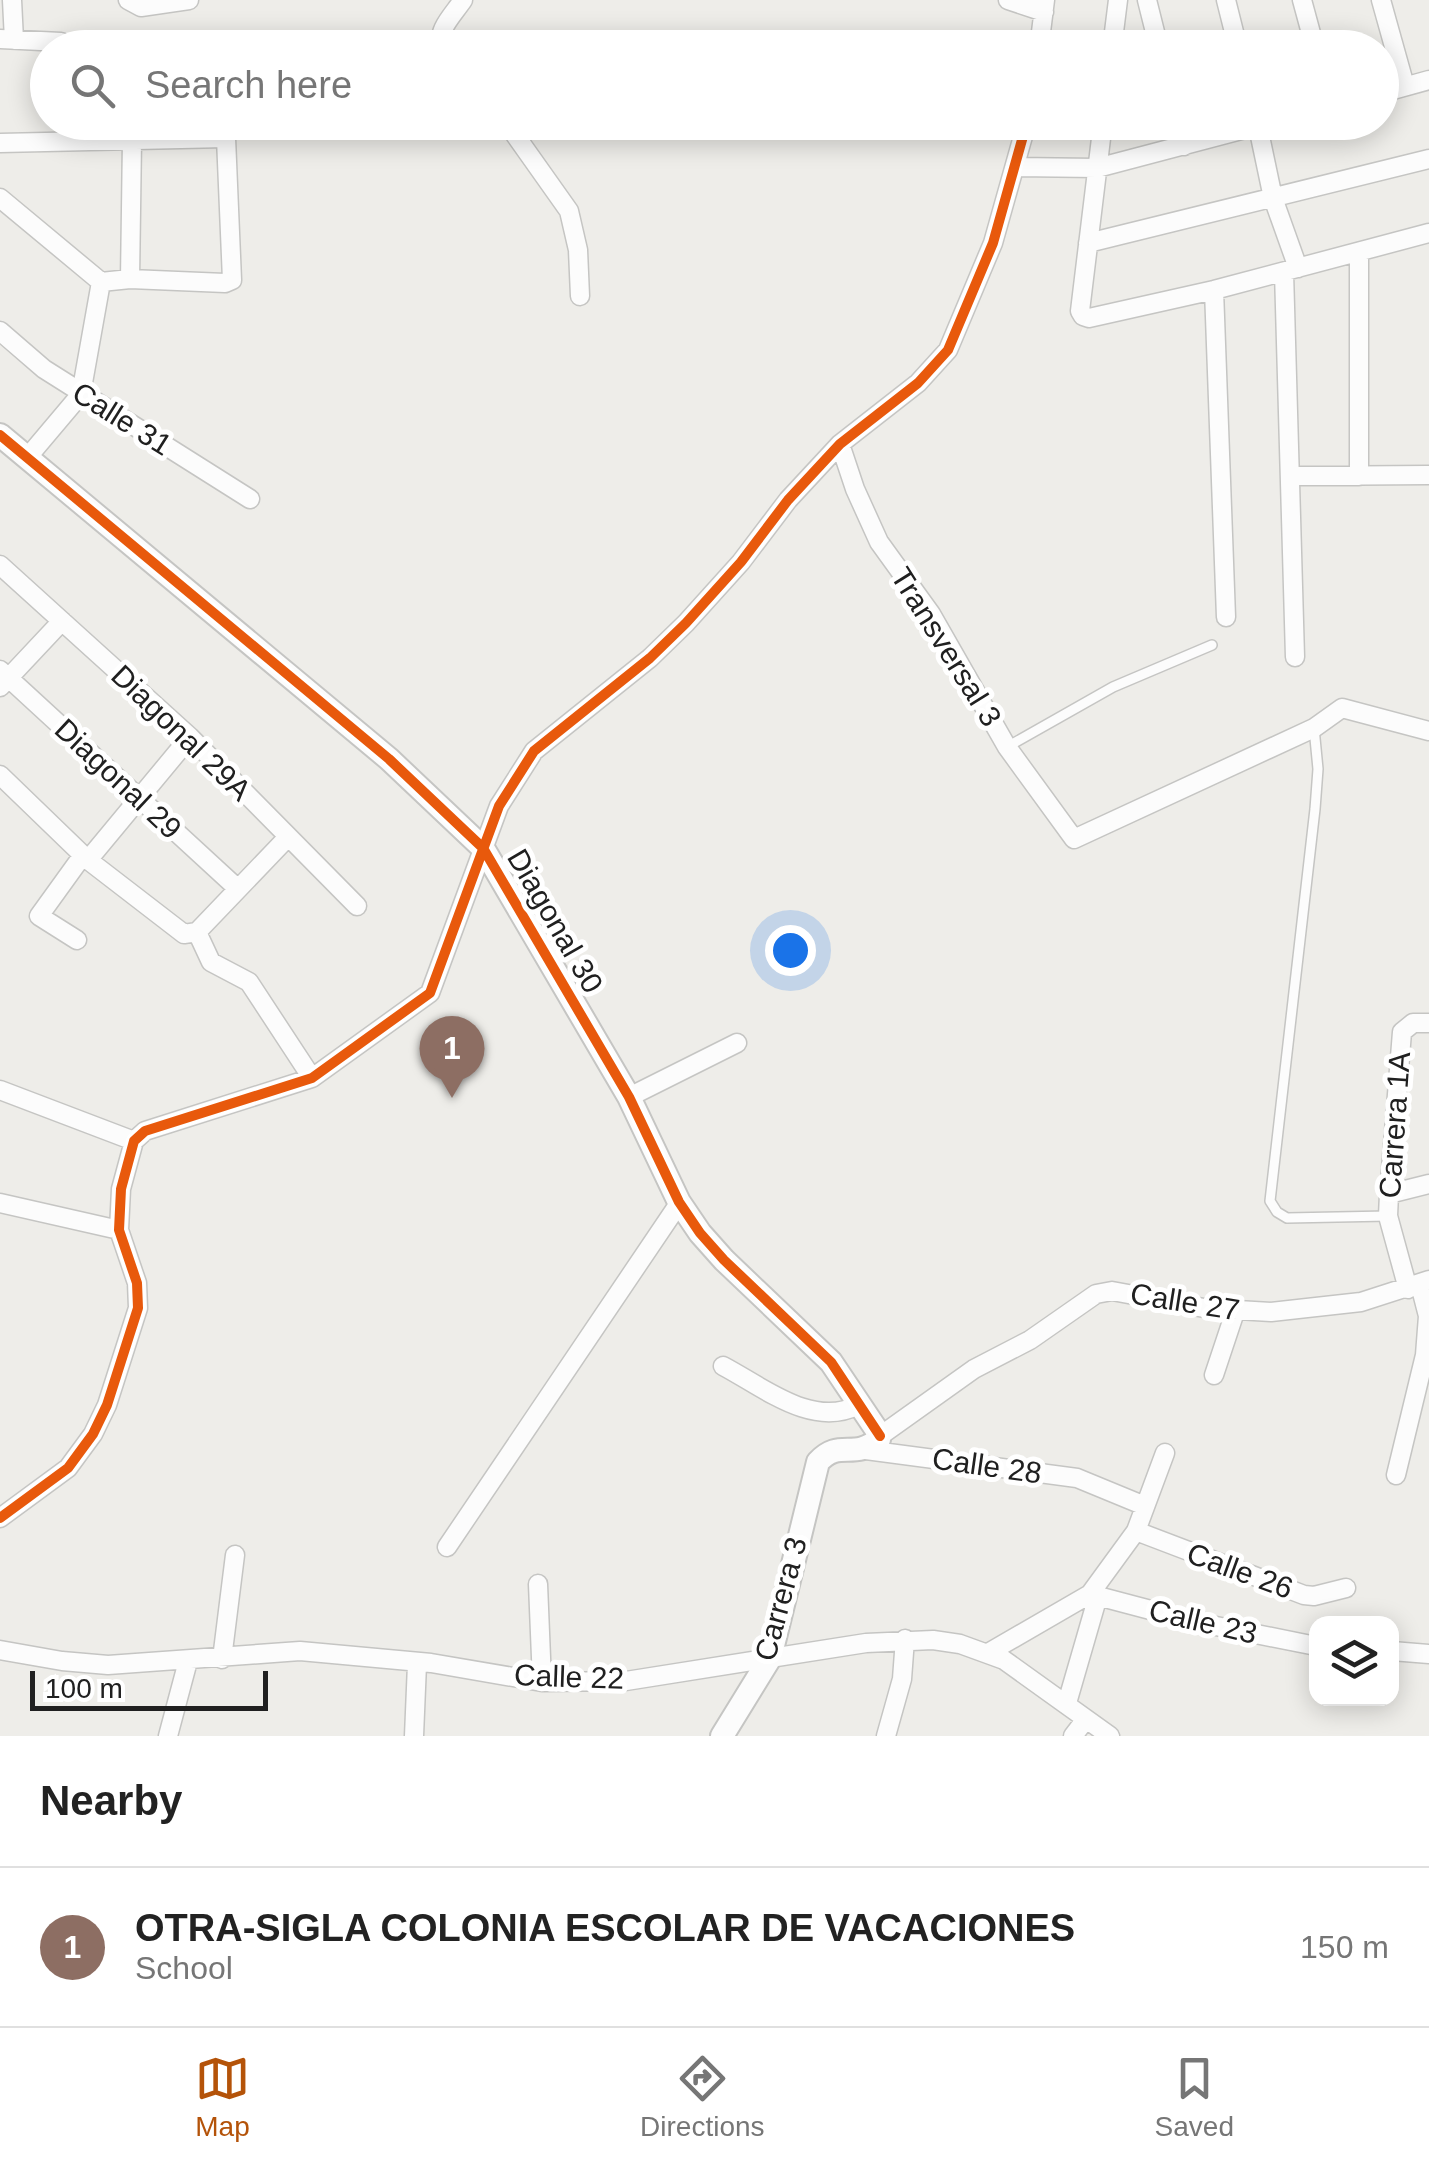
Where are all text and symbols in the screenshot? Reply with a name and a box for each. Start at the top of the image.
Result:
search box [30,30,1399,140]
icon: search [65,58,120,113]
text: Search here [145,64,352,106]
street label: Calle 31 [67,375,178,462]
street label: Transversal 3 [885,561,1008,732]
street label: Diagonal 29A [104,657,258,809]
street label: Diagonal 29 [47,711,189,847]
street label: Diagonal 30 [501,843,610,998]
your location [765,925,816,976]
pin: 1 [420,1016,484,1098]
street label: Carrera 1A [1373,1051,1416,1199]
street label: Calle 27 [1128,1277,1242,1326]
street label: Calle 28 [930,1442,1044,1490]
street label: Carrera 3 [748,1533,813,1664]
street label: Calle 26 [1183,1536,1298,1605]
street label: Calle 23 [1146,1593,1260,1650]
map controls [1309,1616,1399,1706]
button: layers [1309,1616,1399,1706]
street label: Calle 22 [513,1658,625,1695]
scale bar [30,1666,268,1710]
text: 100 m [45,1673,123,1704]
text: Nearby [40,1777,182,1824]
text: OTRA-SIGLA COLONIA ESCOLAR DE VACACIONES [135,1907,1075,1949]
text: 1 [64,1929,81,1965]
text: 150 m [1300,1929,1389,1965]
text: School [135,1950,233,1986]
tab: Map [195,2051,250,2143]
tab: Directions [640,2051,765,2143]
tab: Saved [1155,2051,1234,2143]

